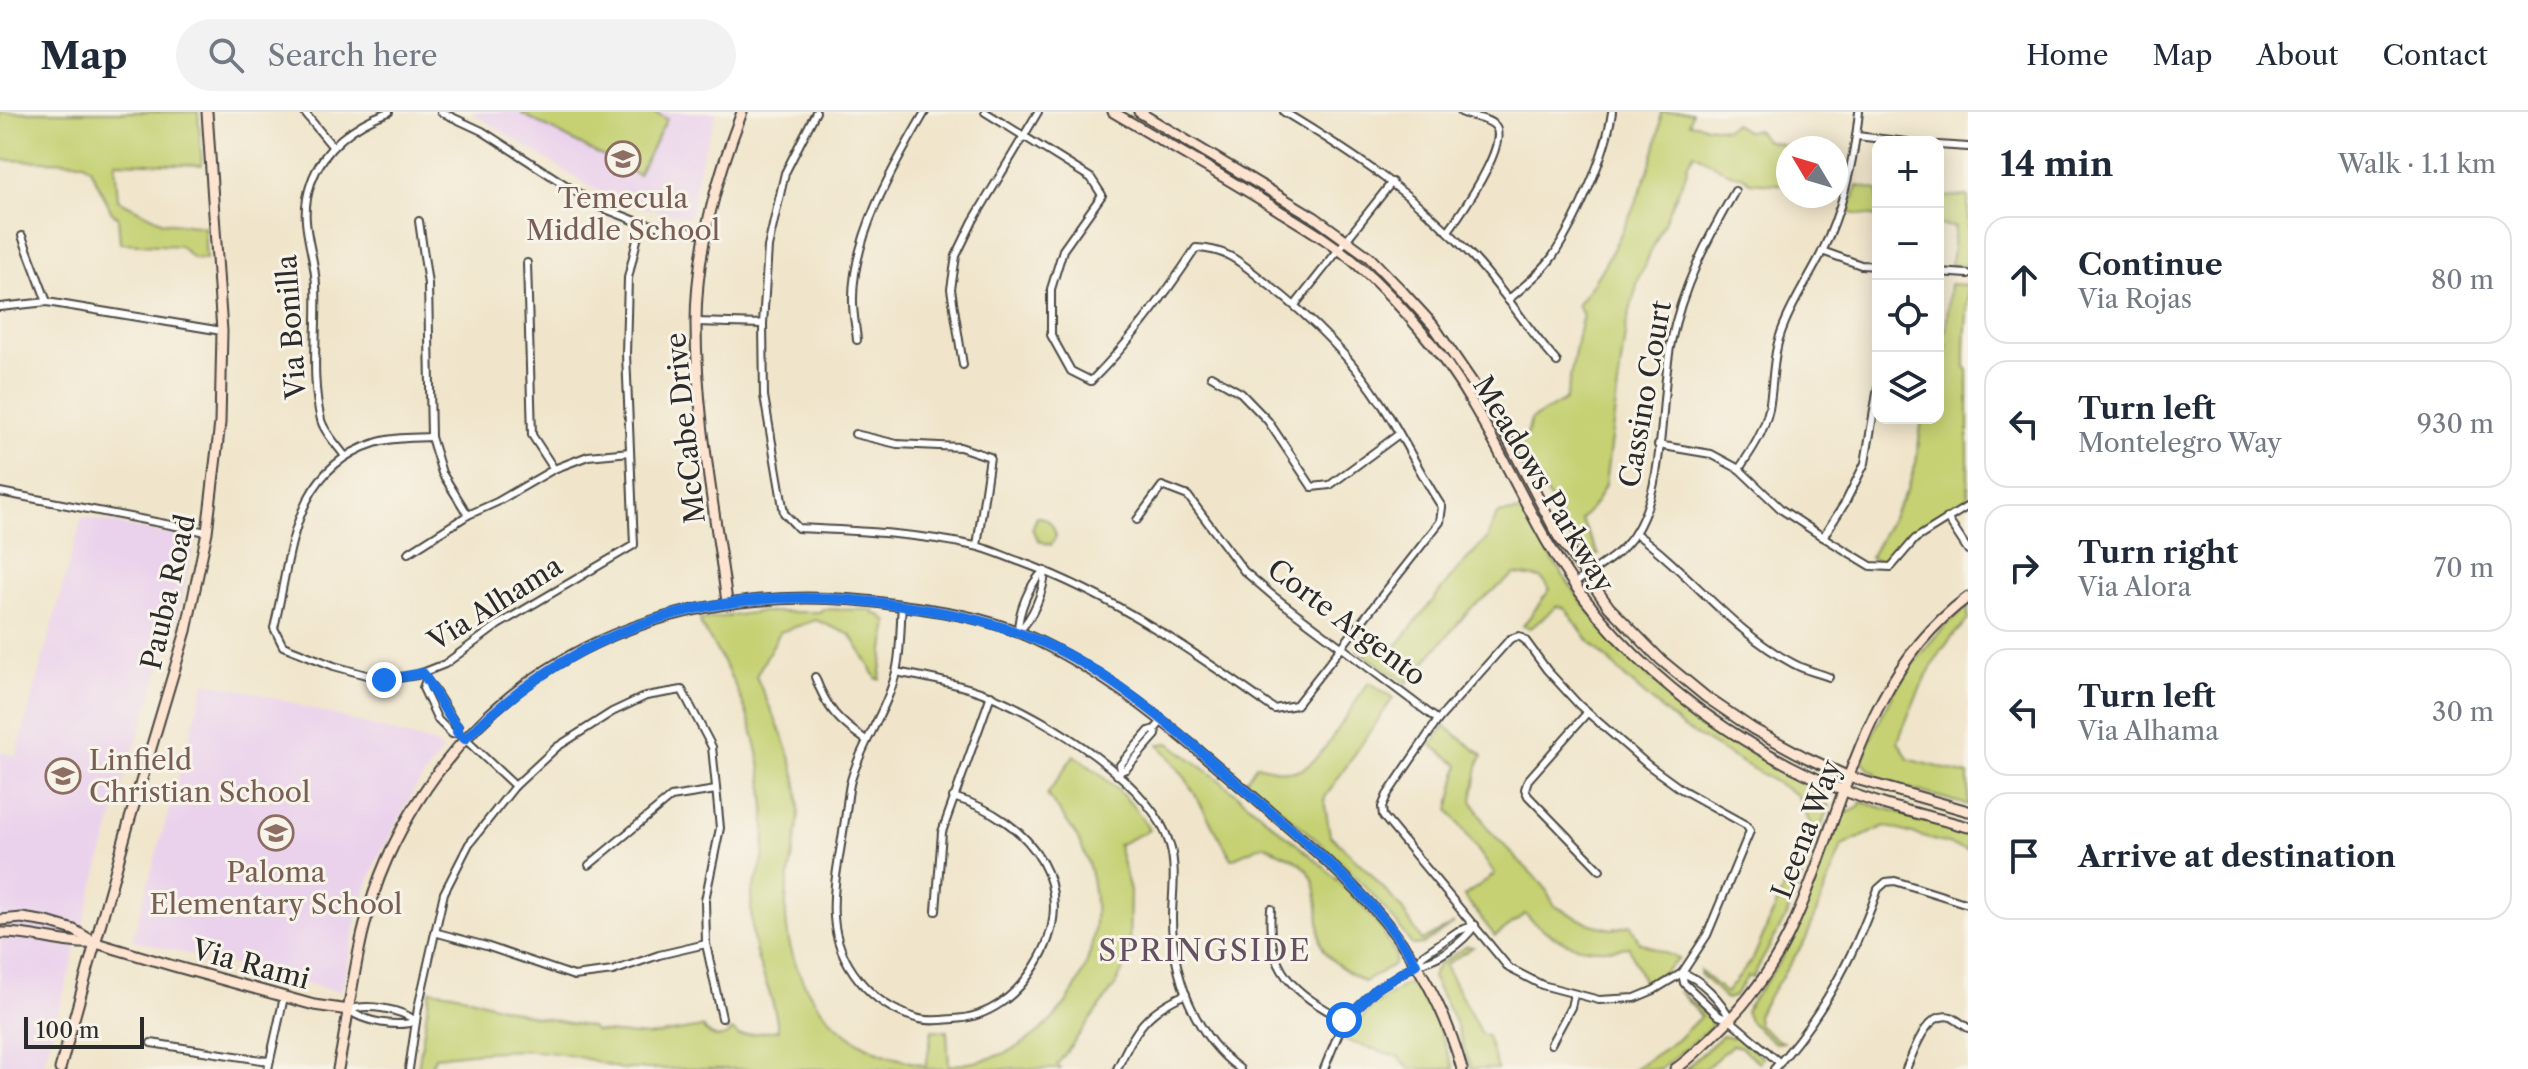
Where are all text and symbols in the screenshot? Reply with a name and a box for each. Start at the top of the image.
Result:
search box [176,19,736,91]
text: Map [40,32,128,79]
icon: search [204,33,248,77]
text: Search here [268,37,438,74]
text: Home [2026,38,2108,72]
text: Map [2152,38,2212,72]
text: About [2256,38,2338,72]
text: Contact [2382,38,2488,72]
north arrow [1776,136,1848,208]
map controls [1872,136,1944,424]
button: + [1872,136,1944,208]
school or university icon: Temecula Middle School [604,140,642,178]
text: 14 min [2000,143,2113,185]
text: Walk · 1.1 km [2338,148,2496,180]
place label: Temecula Middle School [526,181,720,247]
button: − [1872,208,1944,280]
text: Continue [2078,246,2223,283]
street label: Via Bonilla [269,253,313,401]
icon: ahead [2002,258,2046,302]
text: 80 m [2431,264,2494,296]
button: locate [1872,280,1944,352]
text: Via Rojas [2078,283,2192,315]
street label: Cassino Court [1612,298,1678,490]
street label: McCabe Drive [658,331,712,525]
button: layers [1872,352,1944,424]
street label: Meadows Parkway [1466,370,1622,599]
text: Turn left [2078,390,2215,427]
icon: left [2002,402,2046,446]
text: 930 m [2417,408,2494,440]
text: Montelegro Way [2078,427,2282,459]
street label: Pauba Road [134,511,202,673]
text: Turn right [2078,534,2238,571]
icon: right [2002,546,2046,590]
street label: Via Alhama [421,548,569,658]
street label: Corte Argento [1261,551,1433,693]
text: 70 m [2434,552,2494,584]
text: Via Alora [2078,571,2191,603]
route end [366,662,402,698]
text: Turn left [2078,678,2215,715]
icon: left [2002,690,2046,734]
text: 30 m [2432,696,2494,728]
text: Via Alhama [2078,715,2219,747]
place label: Linfield Christian School [89,743,310,809]
street label: Leena Way [1764,754,1848,903]
school or university icon: Linfield Christian School [44,757,82,795]
school or university icon: Paloma Elementary School [257,814,295,852]
icon: arrive [2002,834,2046,878]
text: Arrive at destination [2078,838,2396,875]
place label: Paloma Elementary School [150,855,402,921]
street label: Via Rami [187,932,314,996]
district label: SPRINGSIDE [1098,932,1312,969]
route start [1326,1002,1362,1038]
scale bar [24,1013,144,1049]
text: 100 m [36,1017,99,1044]

